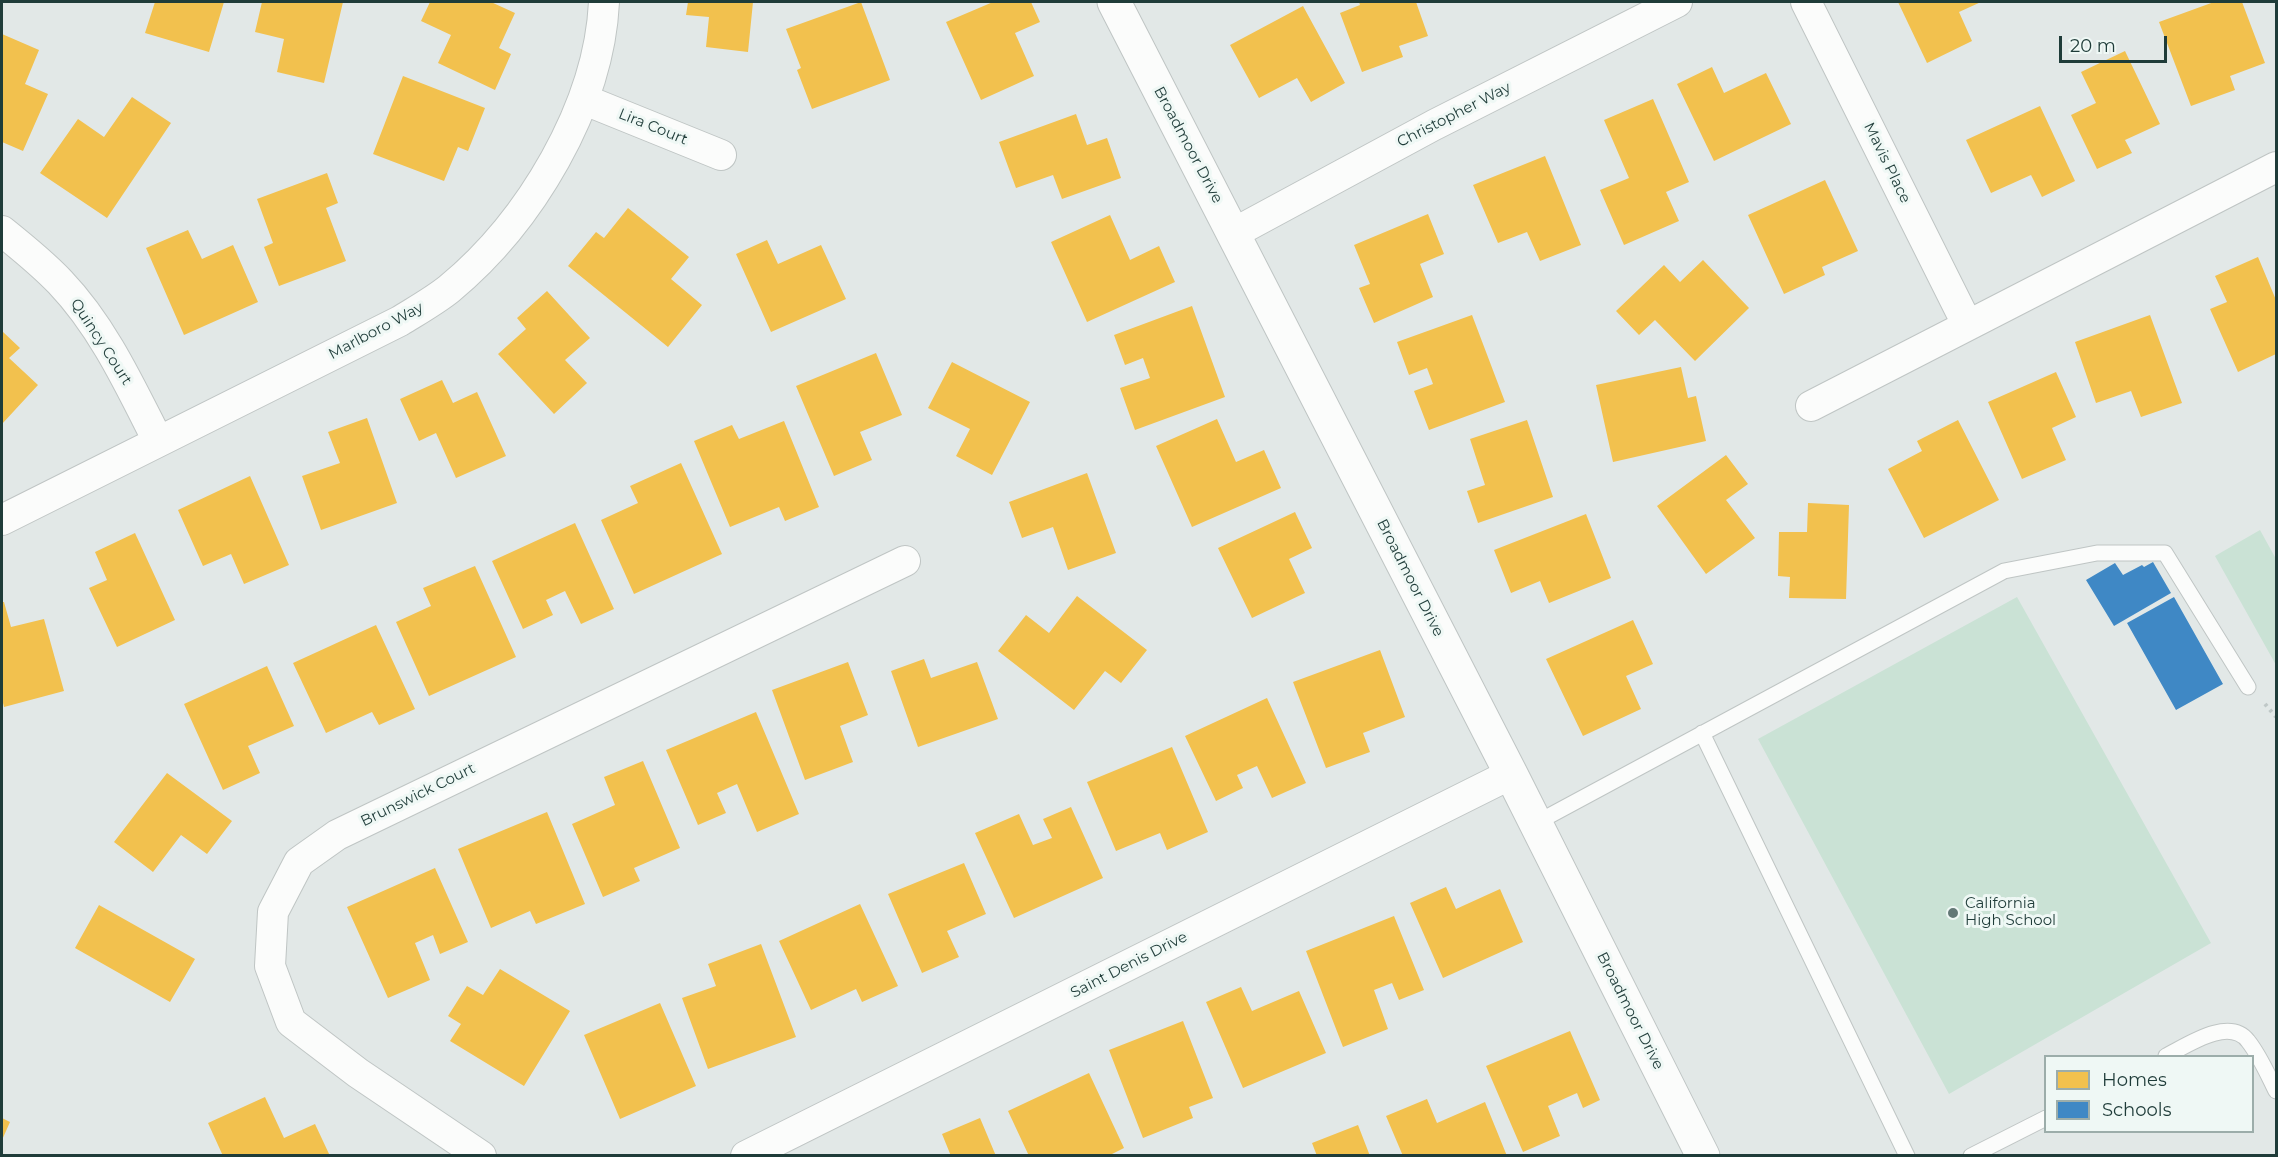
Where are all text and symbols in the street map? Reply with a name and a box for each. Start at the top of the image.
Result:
scale bar [2062,24,2170,62]
text: 20 m [2070,35,2116,57]
street label: Christopher Way [1394,79,1514,151]
street label: Broadmoor Drive [1150,84,1226,206]
street label: Lira Court [616,105,690,149]
street label: Mavis Place [1860,120,1914,206]
street label: Quincy Court [66,295,136,389]
street label: Marlboro Way [326,299,426,363]
street label: Broadmoor Drive [1373,516,1447,640]
street label: Brunswick Court [358,759,478,831]
place label: California High School [1965,895,2056,930]
marker: California High School [1946,906,1960,920]
street label: Saint Denis Drive [1068,928,1190,1002]
street label: Broadmoor Drive [1593,949,1667,1073]
legend [2044,1055,2254,1133]
text: Homes [2102,1069,2167,1091]
text: Schools [2102,1099,2171,1121]

